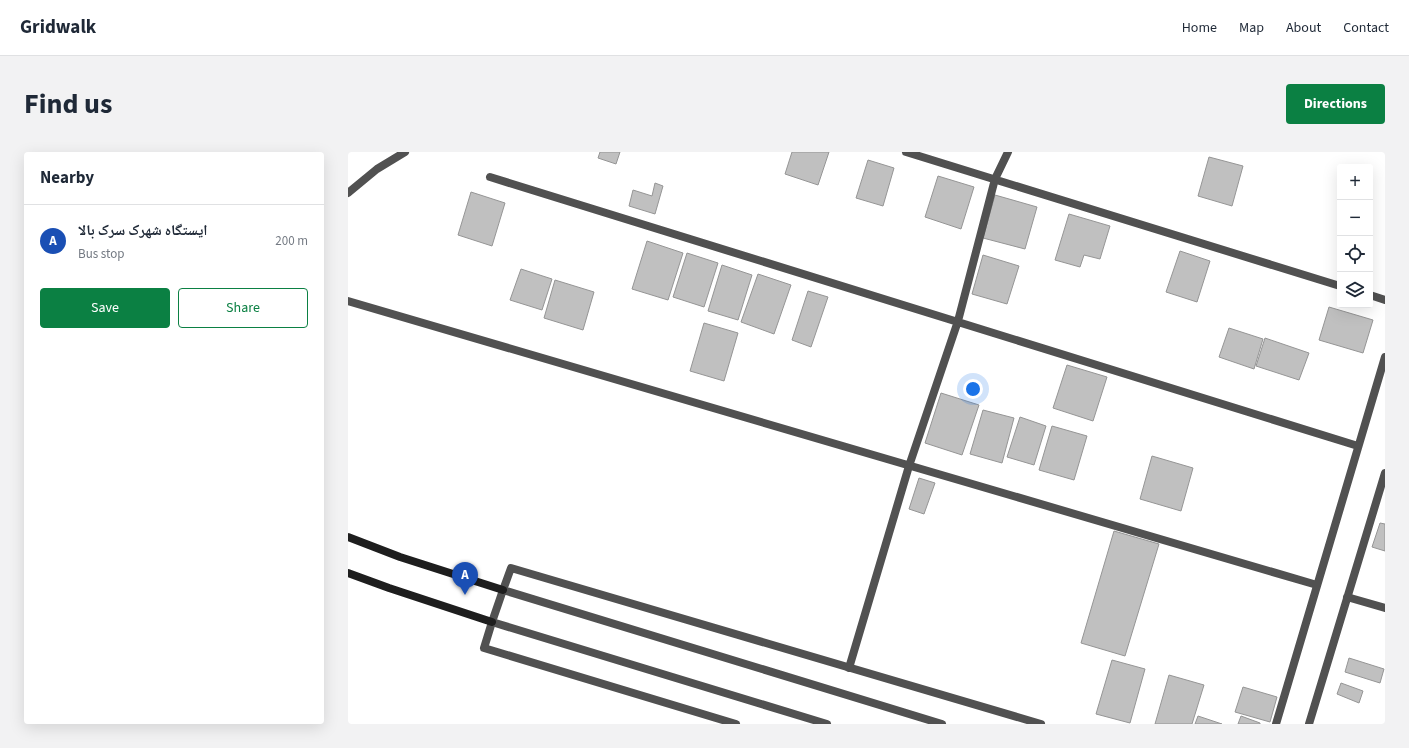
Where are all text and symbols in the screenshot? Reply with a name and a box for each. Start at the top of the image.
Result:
text: Gridwalk [20,14,96,41]
text: Home [1182,18,1217,38]
text: Map [1239,18,1264,38]
text: About [1286,18,1321,38]
text: Contact [1343,18,1389,38]
text: Find us [24,84,112,124]
button: Directions [1286,84,1385,124]
map controls [1337,164,1373,308]
button: + [1337,164,1373,200]
text: Nearby [40,166,94,190]
button: − [1337,200,1373,236]
text: ایستگاه شهرک سرک بالا [78,220,208,241]
text: A [49,232,57,250]
text: 200 m [275,232,308,250]
button: locate [1337,236,1373,272]
text: Bus stop [78,245,124,263]
button: layers [1337,272,1373,308]
button: Save [40,288,170,328]
button: Share [178,288,308,328]
your location [963,379,983,399]
pin: A [452,562,478,595]

